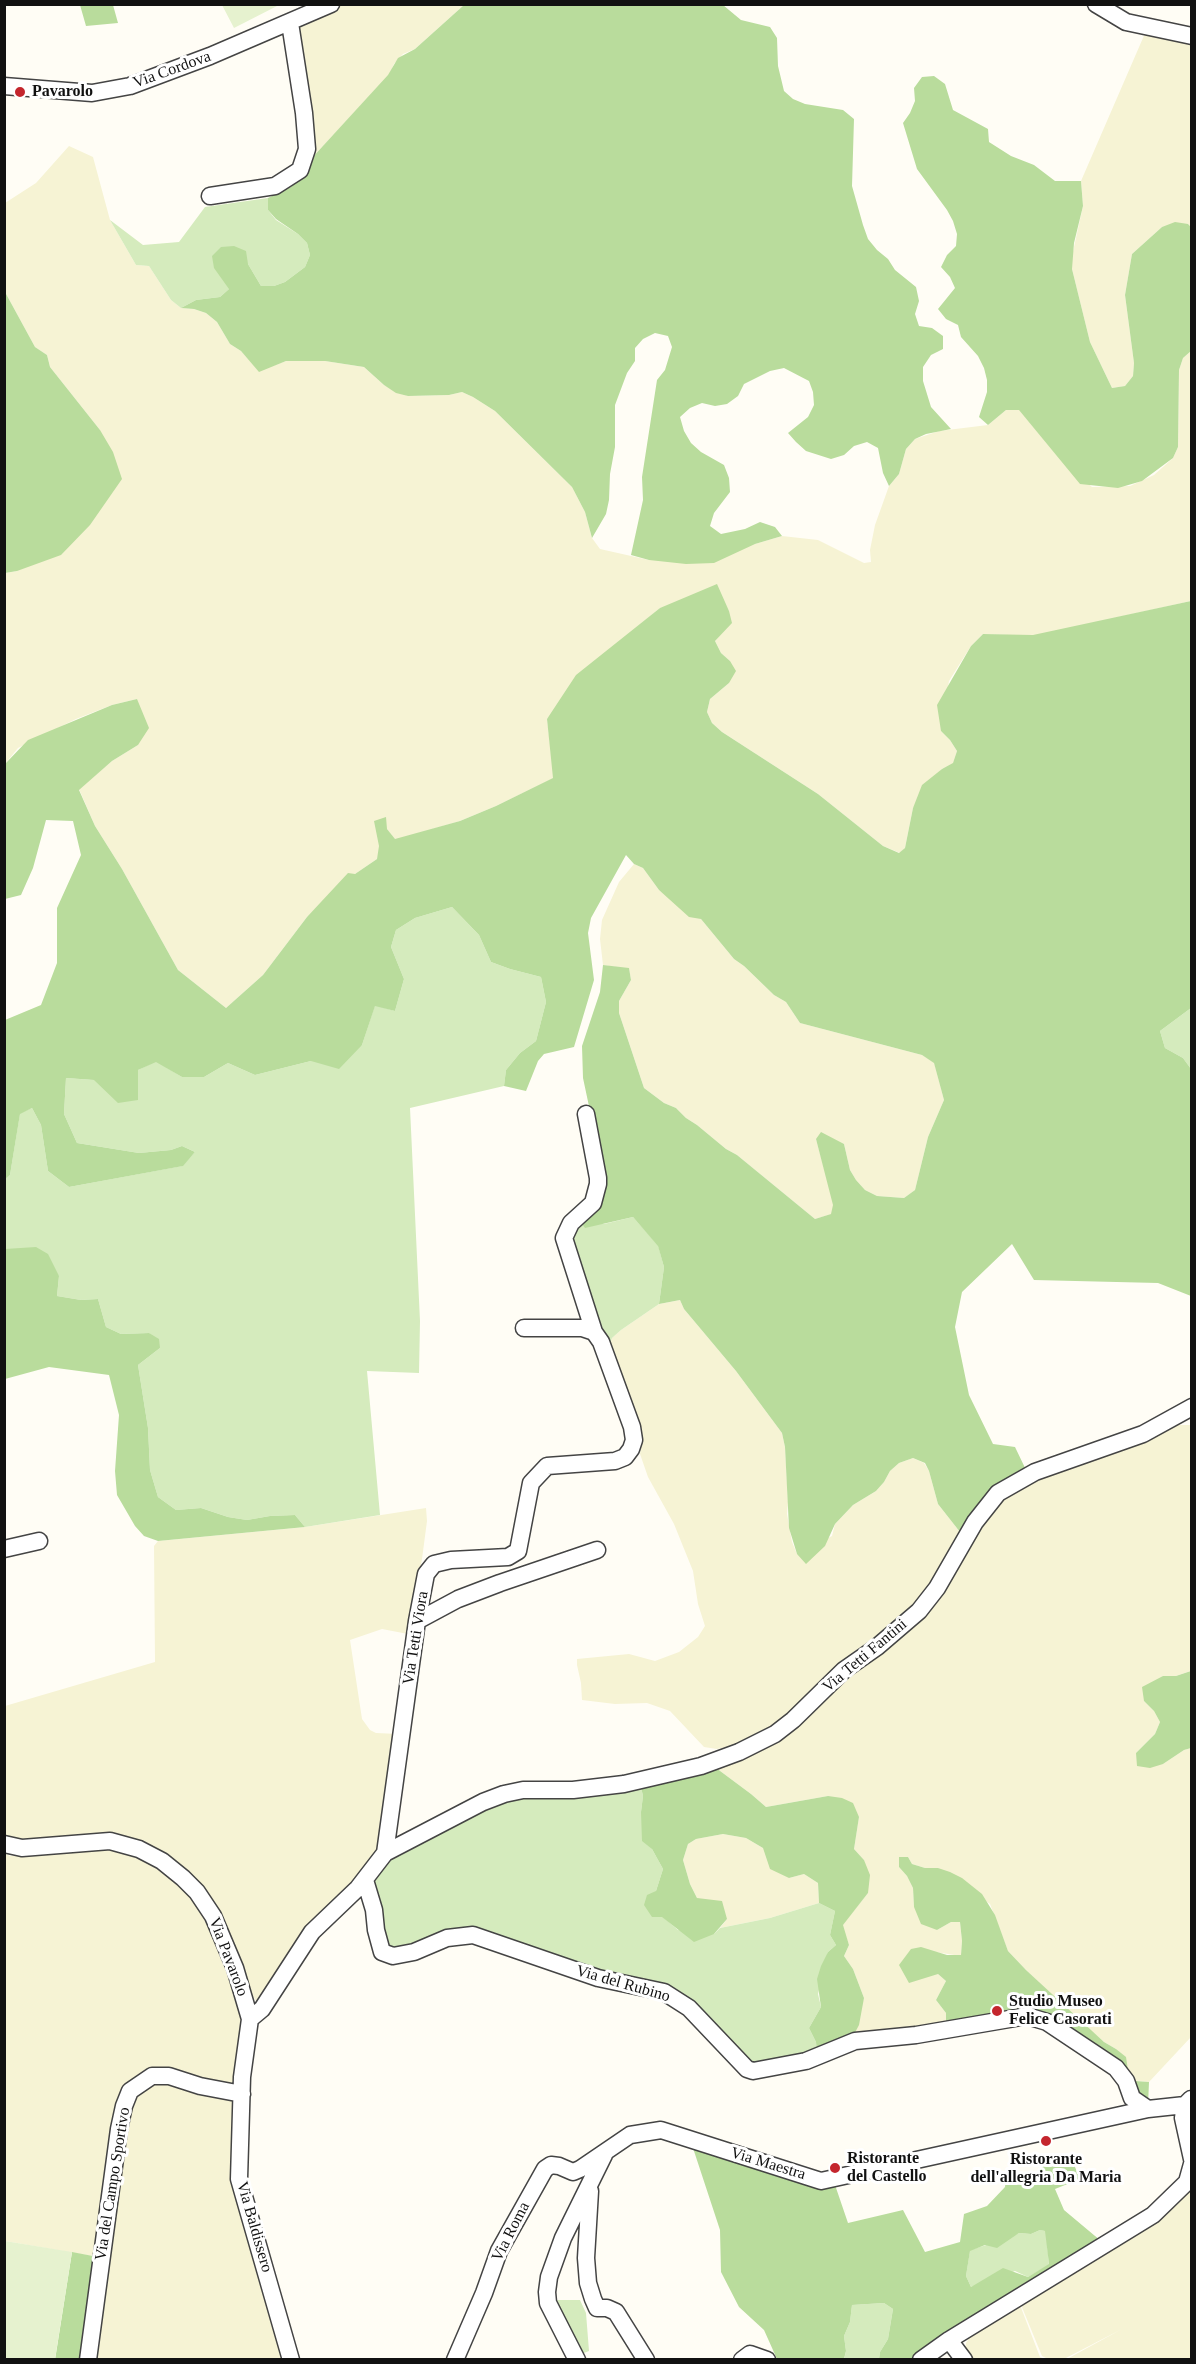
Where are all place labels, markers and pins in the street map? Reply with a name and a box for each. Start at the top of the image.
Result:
place label: Pavarolo [32,82,93,102]
marker: Pavarolo [13,85,27,99]
place label: Studio Museo Felice Casorati [1009,1992,1112,2030]
marker: Studio Museo Felice Casorati [990,2004,1004,2018]
marker: Ristorante dell'allegria Da Maria [1039,2134,1053,2148]
place label: Ristorante del Castello [847,2149,927,2187]
place label: Ristorante dell'allegria Da Maria [970,2150,1122,2188]
marker: Ristorante del Castello [828,2161,842,2175]

